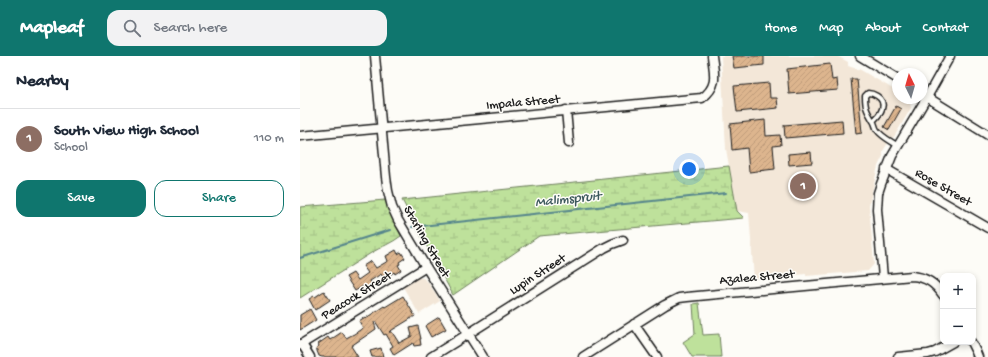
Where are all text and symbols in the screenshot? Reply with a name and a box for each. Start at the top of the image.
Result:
search box [107,10,387,46]
text: Mapleaf [20,17,83,40]
icon: search [121,17,143,39]
text: Search here [153,19,227,37]
text: Home [765,20,797,37]
text: Map [819,20,843,37]
text: About [865,20,901,37]
text: Contact [923,20,968,37]
north arrow [892,68,928,104]
text: Nearby [16,72,69,92]
street label: Impala Street [486,92,562,114]
text: South View High School [54,122,199,140]
text: 1 [26,131,32,146]
text: 110 m [254,131,284,146]
text: School [54,140,88,155]
your location [679,159,699,179]
street label: Rose Street [912,166,975,211]
pin: 1 [790,171,816,201]
button: Save [16,180,146,217]
button: Share [154,180,284,217]
water label: Malimspruit [534,188,604,212]
street label: Starling Street [399,204,453,282]
street label: Lupin Street [507,250,570,299]
street label: Peacock Street [318,267,396,324]
street label: Azalea Street [719,267,797,289]
map controls [940,273,976,345]
button: + [940,273,976,309]
button: − [940,309,976,345]

